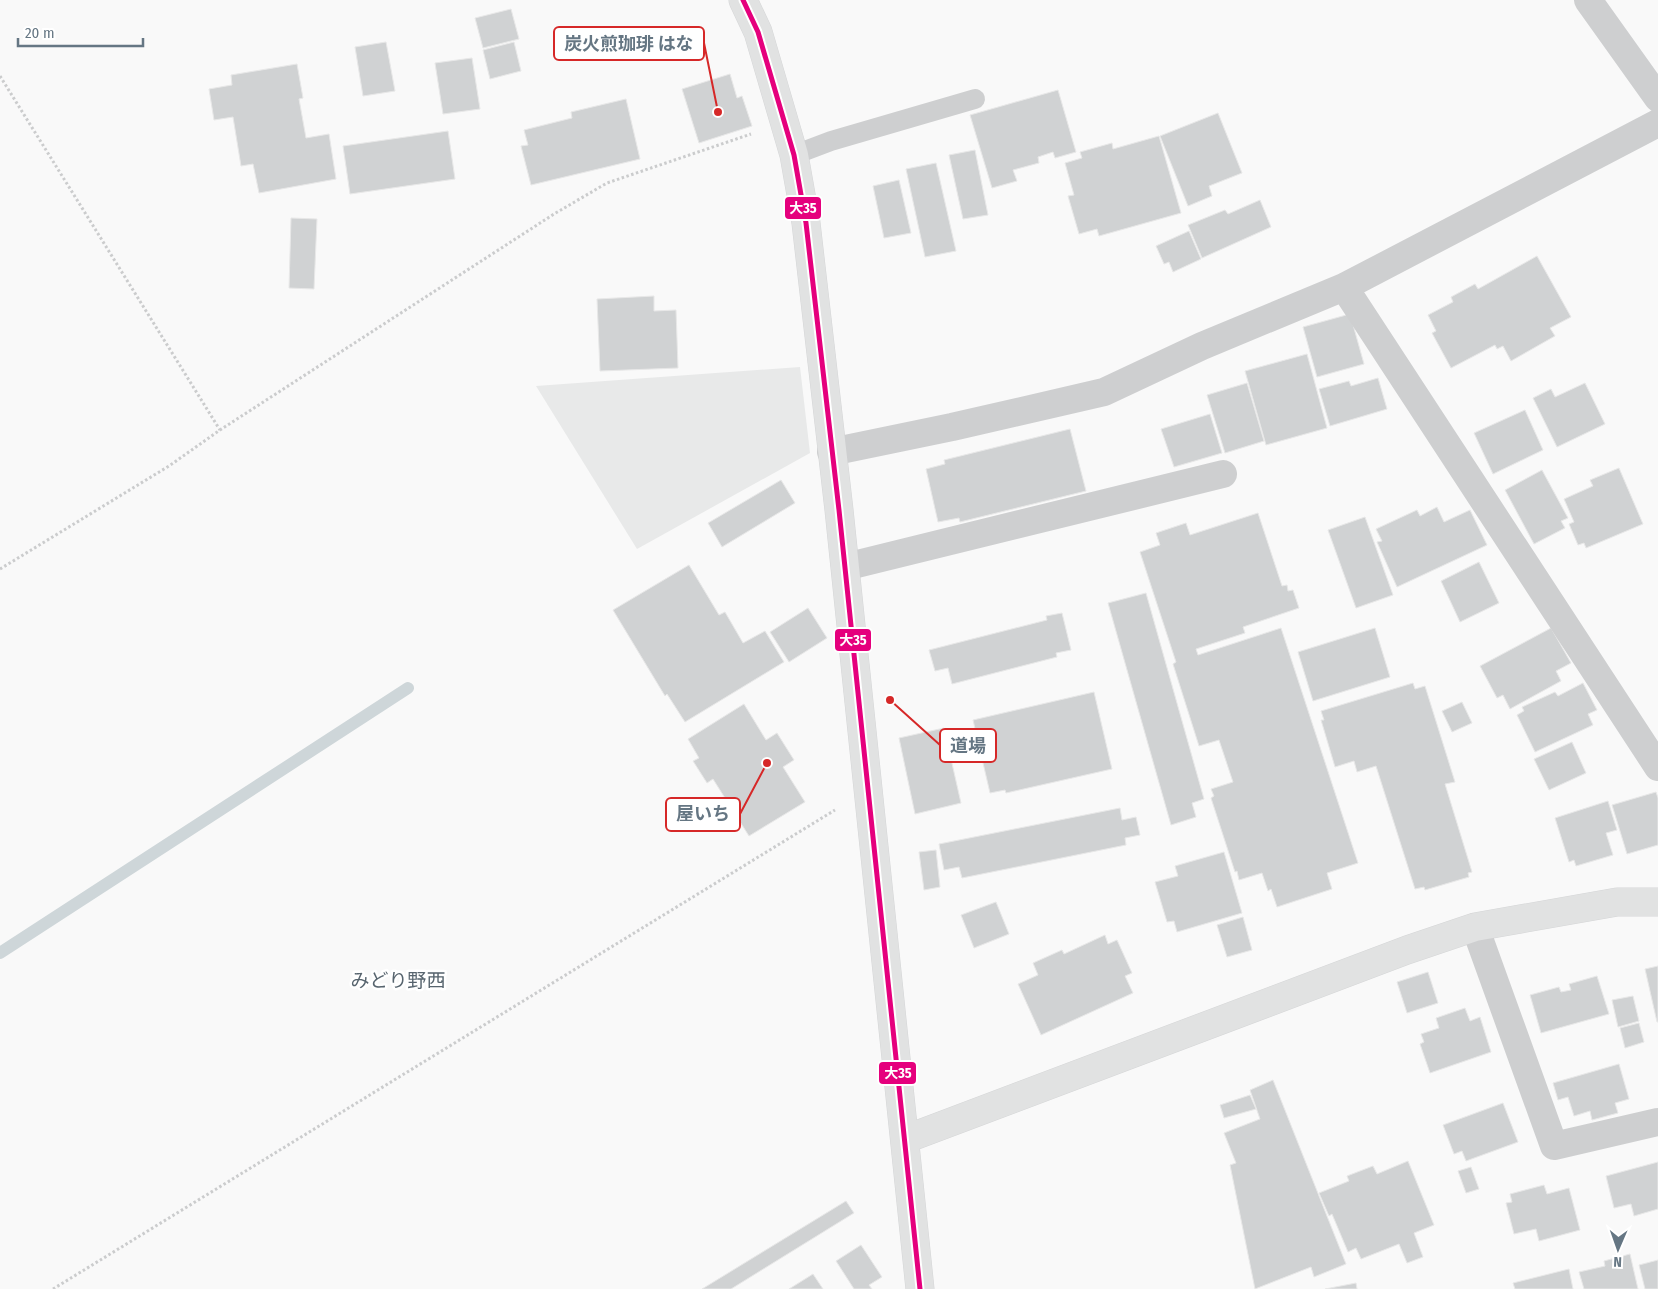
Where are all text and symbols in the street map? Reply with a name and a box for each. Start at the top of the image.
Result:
scale bar [18,15,142,47]
text: 20 m [25,24,55,42]
callout: 炭火煎珈琲 はな [554,27,704,60]
text: 炭火煎珈琲 はな [564,33,694,55]
line badge: 大35 [784,196,822,220]
text: 大35 [789,200,817,217]
line badge: 大35 [834,628,872,652]
text: 大35 [839,632,867,649]
callout: 道場 [940,729,996,762]
text: 道場 [950,735,986,757]
callout: 屋いち [666,798,740,831]
text: 屋いち [676,803,730,825]
district label: みどり野西 [350,969,446,992]
line badge: 大35 [878,1061,917,1085]
text: 大35 [884,1065,912,1082]
north arrow [1593,1224,1643,1274]
text: N [1613,1253,1622,1270]

